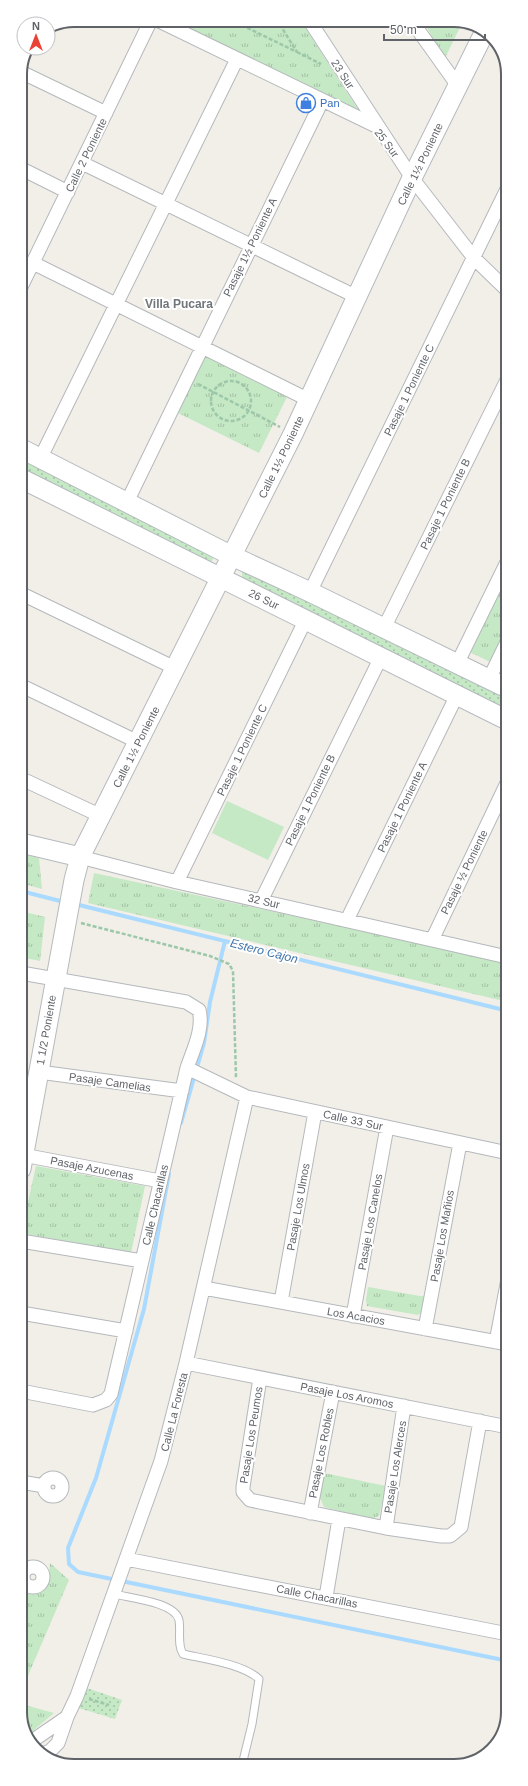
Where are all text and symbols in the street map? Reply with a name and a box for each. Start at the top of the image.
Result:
north arrow [16,16,56,56]
scale bar [384,16,485,42]
text: N [32,20,40,32]
text: 50 m [390,23,417,37]
street label: 23 Sur [329,57,357,91]
shop icon: Pan [295,92,317,114]
place label: Pan [320,97,340,109]
street label: Calle 2 Poniente [63,116,109,194]
street label: Calle 1½ Poniente [395,121,445,207]
street label: 25 Sur [372,126,402,160]
street label: Pasaje 1½ Poniente A [221,195,279,298]
district label: Villa Pucara [145,297,213,311]
street label: Pasaje 1 Poniente C [382,342,436,438]
street label: Calle 1½ Poniente [256,414,306,500]
street label: Pasaje 1 Poniente B [418,457,472,551]
street label: 26 Sur [247,587,281,612]
street label: Pasaje 1 Poniente C [215,702,269,798]
street label: Calle 1½ Poniente [110,704,162,790]
street label: Pasaje 1 Poniente B [283,753,337,847]
street label: Pasaje 1 Poniente A [375,759,429,854]
street label: Pasaje ½ Poniente [438,828,490,916]
street label: 32 Sur [247,892,281,911]
water label: Estero Cajon [229,936,300,966]
street label: 1 1/2 Poniente [34,994,58,1066]
street label: Pasaje Camelias [68,1070,152,1094]
street label: Calle 33 Sur [322,1108,384,1132]
street label: Pasaje Azucenas [49,1154,135,1182]
street label: Pasaje Los Ulmos [284,1162,312,1252]
street label: Calle Chacarillas [140,1163,170,1247]
street label: Pasaje Los Canelos [356,1172,384,1271]
street label: Pasaje Los Mañios [428,1189,456,1283]
street label: Los Acacios [326,1305,386,1327]
street label: Calle La Foresta [158,1371,190,1453]
street label: Pasaje Los Aromos [299,1380,395,1410]
street label: Pasaje Los Peumos [237,1385,265,1484]
street label: Pasaje Los Robles [306,1406,336,1499]
street label: Pasaje Los Alerces [382,1419,408,1514]
street label: Calle Chacarillas [275,1582,359,1610]

